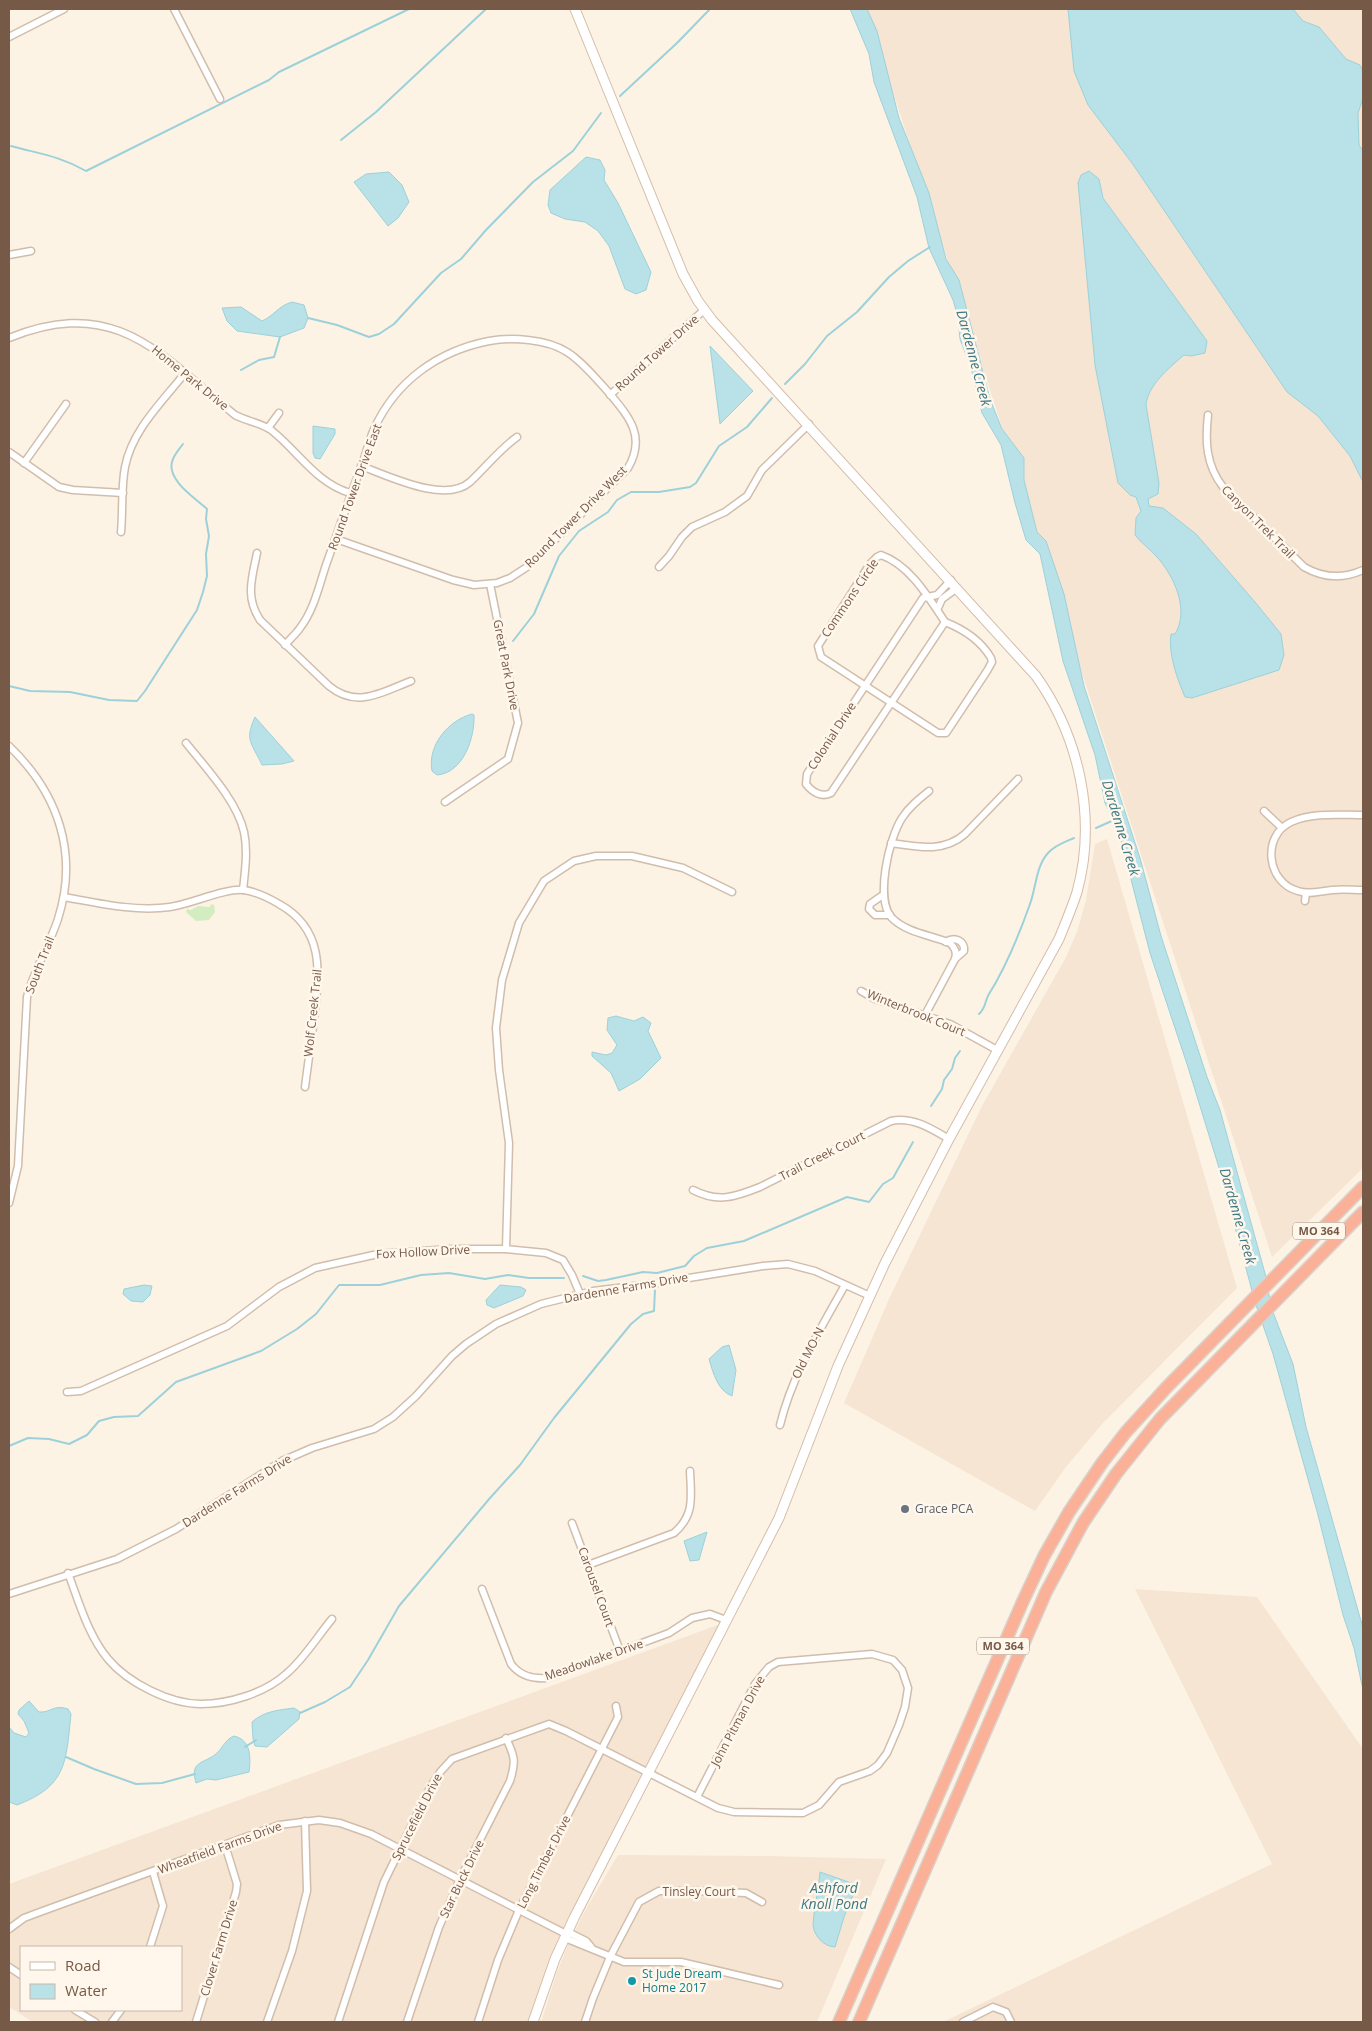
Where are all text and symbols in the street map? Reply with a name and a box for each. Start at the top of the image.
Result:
water label: Dardenne Creek [952,308,997,409]
street label: Round Tower Drive [611,310,702,395]
street label: Home Park Drive [148,341,233,414]
street label: Round Tower Drive East [324,421,385,552]
street label: Round Tower Drive West [521,462,630,571]
street label: Canyon Trek Trail [1218,481,1299,562]
street label: Commons Circle [817,555,882,640]
street label: Great Park Drive [489,618,524,712]
street label: Colonial Drive [803,698,860,773]
water label: Dardenne Creek [1098,778,1145,879]
street label: South Trail [21,934,58,996]
street label: Wolf Creek Trail [299,968,326,1058]
street label: Winterbrook Court [864,985,968,1040]
street label: Trail Creek Court [776,1127,868,1184]
water label: Dardenne Creek [1216,1166,1262,1267]
road number: MO 364 [1293,1222,1345,1240]
street label: Fox Hollow Drive [376,1241,471,1262]
street label: Dardenne Farms Drive [562,1268,690,1307]
street label: Old MO-N [787,1324,828,1382]
street label: Dardenne Farms Drive [179,1450,295,1531]
place label: Grace PCA [915,1500,974,1517]
marker: Grace PCA [899,1503,911,1515]
street label: Carousel Court [574,1545,619,1629]
street label: Meadowlake Drive [542,1635,646,1684]
road number: MO 364 [977,1638,1029,1654]
street label: John Pitman Drive [706,1672,769,1770]
street label: Sprucefield Drive [387,1770,446,1863]
street label: Long Timber Drive [513,1812,575,1911]
street label: Wheatfield Farms Drive [156,1817,284,1878]
street label: Star Buck Drive [435,1837,488,1921]
water label: Ashford Knoll Pond [801,1878,868,1913]
street label: Tinsley Court [663,1883,735,1900]
street label: Clover Farm Drive [196,1897,241,1998]
legend [20,1946,182,2011]
text: Road [65,1955,101,1975]
place label: St Jude Dream Home 2017 [642,1965,722,1996]
marker: St Jude Dream Home 2017 [626,1975,638,1987]
text: Water [65,1980,107,2000]

